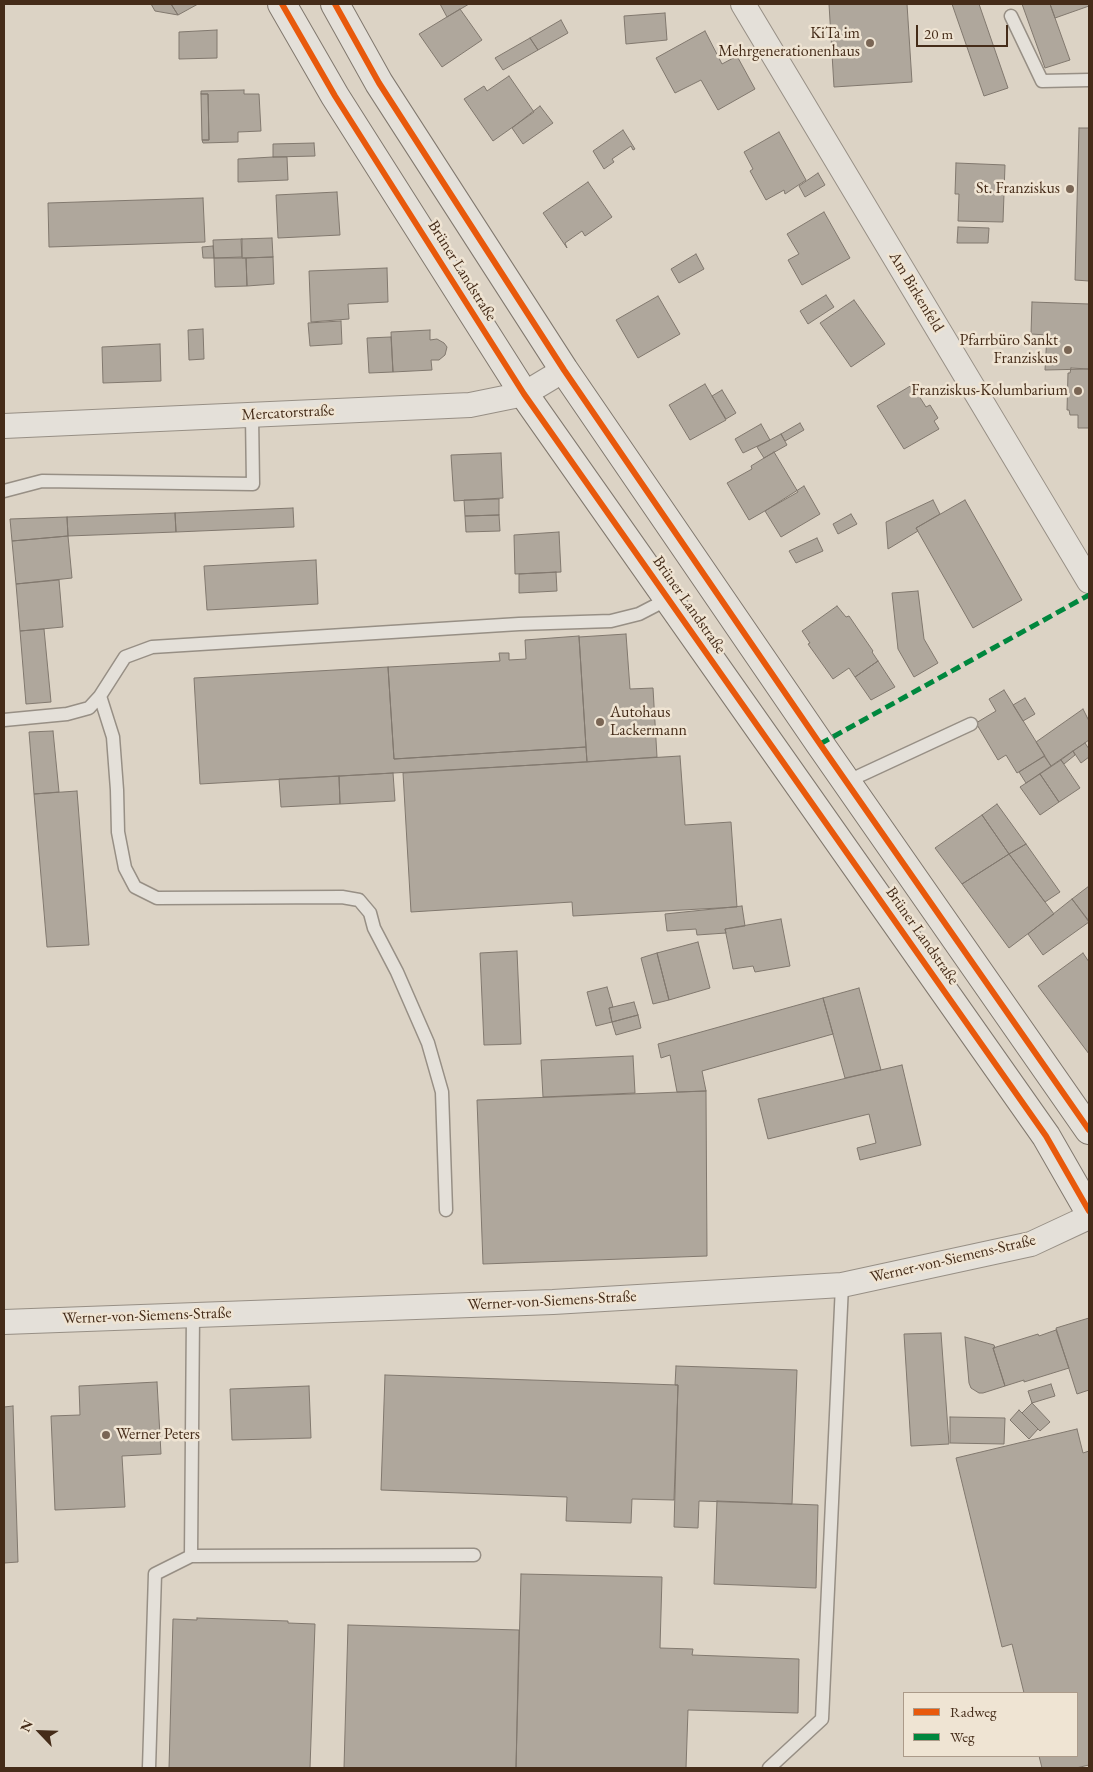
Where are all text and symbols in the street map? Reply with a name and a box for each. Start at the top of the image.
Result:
scale bar [918,15,1010,47]
place label: KiTa im Mehrgenerationenhaus [718,24,860,62]
text: 20 m [924,24,953,43]
marker: KiTa im Mehrgenerationenhaus [864,37,876,49]
place label: St. Franziskus [976,179,1060,199]
marker: St. Franziskus [1064,183,1076,195]
street label: Brüner Landstraße [423,217,501,325]
street label: Am Birkenfeld [884,248,948,336]
place label: Pfarrbüro Sankt Franziskus [959,331,1058,369]
marker: Pfarrbüro Sankt Franziskus [1062,344,1074,356]
place label: Franziskus-Kolumbarium [911,381,1068,401]
marker: Franziskus-Kolumbarium [1072,385,1084,397]
street label: Mercatorstraße [241,401,335,425]
street label: Brüner Landstraße [648,552,730,658]
place label: Autohaus Lackermann [610,703,687,741]
marker: Autohaus Lackermann [594,716,606,728]
street label: Brüner Landstraße [881,883,963,989]
street label: Werner-von-Siemens-Straße [868,1231,1038,1287]
street label: Werner-von-Siemens-Straße [467,1287,637,1315]
street label: Werner-von-Siemens-Straße [62,1303,232,1329]
place label: Werner Peters [116,1425,200,1445]
marker: Werner Peters [100,1429,112,1441]
legend [903,1692,1078,1757]
text: Radweg [950,1702,997,1721]
north arrow [15,1707,65,1757]
text: N [16,1717,37,1735]
text: Weg [950,1727,975,1746]

